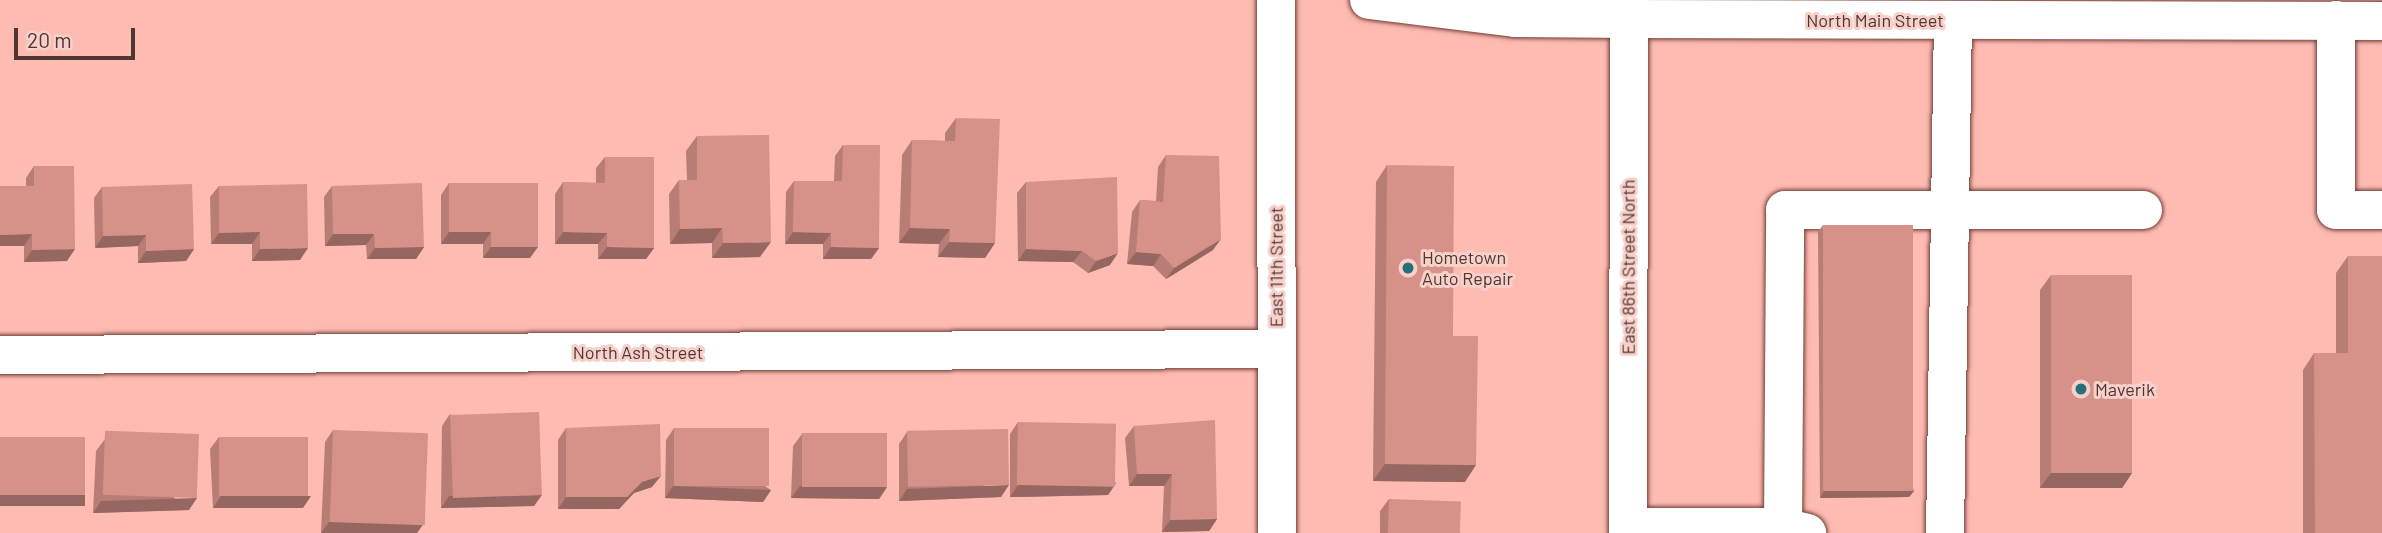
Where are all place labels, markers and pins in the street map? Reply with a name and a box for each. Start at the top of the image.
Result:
place label: Hometown Auto Repair [1422,247,1513,290]
marker: Hometown Auto Repair [1400,260,1416,276]
place label: Maverik [2095,378,2155,400]
marker: Maverik [2073,381,2089,397]

